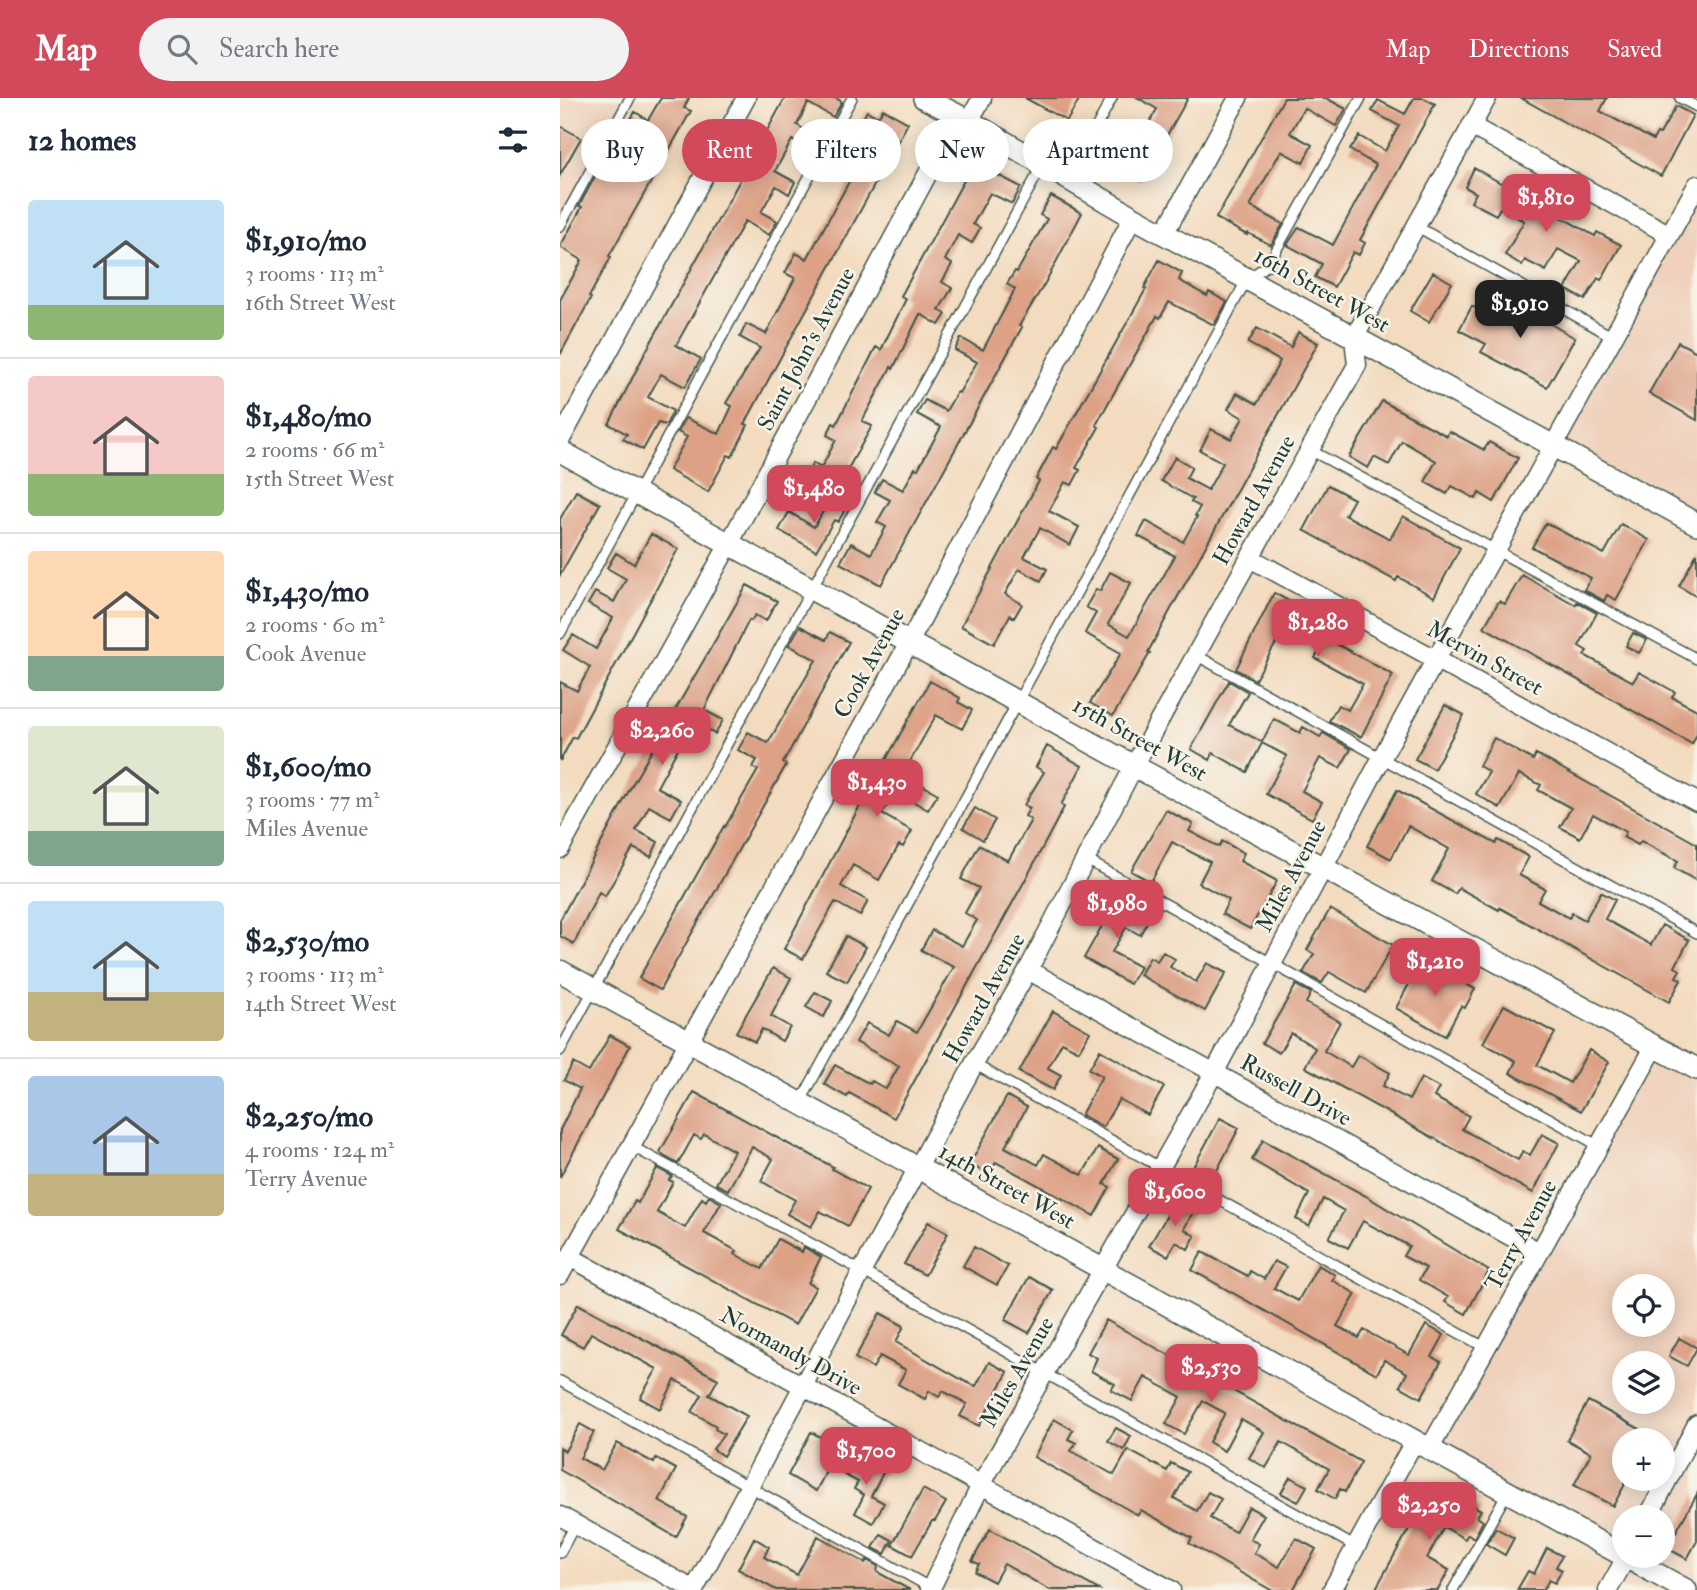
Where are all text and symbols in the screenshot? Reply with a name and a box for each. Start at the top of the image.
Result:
search box [139,18,629,81]
text: Map [35,29,97,70]
icon: search [163,30,201,68]
text: Search here [219,33,339,65]
text: Map [1385,34,1430,65]
text: Directions [1468,34,1569,65]
text: Saved [1607,34,1662,65]
chip: Buy [581,119,668,182]
chip: Rent [682,119,777,182]
chip: Filters [791,119,901,182]
chip: New [915,119,1009,182]
chip: Apartment [1023,119,1173,182]
icon: filters [494,121,532,159]
text: 12 homes [28,122,136,159]
pin: $1,810 [1489,174,1603,234]
text: $1,810 [1517,182,1575,211]
text: $1,910/mo [245,222,366,259]
icon: home [84,228,168,312]
street label: 16th Street West [1249,241,1395,339]
text: 3 rooms · 113 m² [245,259,384,288]
street label: Saint John's Avenue [751,262,861,436]
pin: $1,910 [1463,280,1577,340]
text: 16th Street West [245,288,396,317]
text: $1,910 [1491,288,1549,317]
text: $1,480/mo [245,398,372,435]
icon: home [84,404,168,488]
street label: Howard Avenue [1206,430,1302,570]
text: 2 rooms · 66 m² [245,435,384,464]
text: 15th Street West [245,464,394,493]
pin: $1,480 [757,466,871,525]
text: $1,480 [783,473,845,502]
text: $1,430/mo [245,573,369,610]
icon: home [84,579,168,663]
pin: $1,280 [1261,600,1375,659]
street label: Cook Avenue [827,603,911,723]
text: $1,280 [1288,607,1348,636]
text: 2 rooms · 60 m² [245,610,385,639]
street label: Mervin Street [1422,614,1548,702]
text: Cook Avenue [245,639,366,668]
street label: 15th Street West [1068,690,1212,788]
pin: $2,260 [605,708,719,767]
text: $2,260 [629,715,695,744]
text: $1,600/mo [245,748,371,785]
icon: home [84,754,168,838]
pin: $1,430 [820,760,934,819]
text: $1,430 [847,767,907,796]
text: 3 rooms · 77 m² [245,785,380,814]
text: Miles Avenue [245,814,368,843]
street label: Miles Avenue [1249,815,1333,937]
pin: $1,980 [1060,880,1174,940]
text: $1,980 [1086,888,1148,917]
text: $2,530/mo [245,923,369,960]
street label: Howard Avenue [936,928,1032,1068]
icon: home [84,929,168,1013]
pin: $1,210 [1378,939,1492,998]
text: $1,210 [1406,946,1464,975]
text: 3 rooms · 113 m² [245,960,384,989]
text: 14th Street West [245,989,397,1018]
street label: Russell Drive [1235,1048,1357,1133]
text: $2,250/mo [245,1098,373,1135]
icon: home [84,1104,168,1188]
text: 4 rooms · 124 m² [245,1135,394,1164]
street label: 14th Street West [934,1137,1080,1235]
text: Terry Avenue [245,1164,367,1193]
pin: $1,600 [1118,1168,1232,1228]
street label: Terry Avenue [1479,1174,1564,1296]
text: $1,600 [1144,1176,1206,1205]
map controls [1612,1274,1675,1568]
button: locate [1612,1274,1675,1337]
street label: Normandy Drive [715,1300,867,1402]
street label: Miles Avenue [974,1311,1061,1433]
pin: $2,530 [1154,1344,1268,1404]
button: layers [1612,1351,1675,1414]
text: $2,530 [1181,1352,1241,1381]
pin: $1,700 [809,1428,923,1487]
button: + [1612,1428,1675,1491]
text: $1,700 [836,1435,896,1464]
pin: $2,250 [1372,1482,1486,1542]
text: $2,250 [1397,1490,1461,1519]
button: − [1612,1505,1675,1568]

